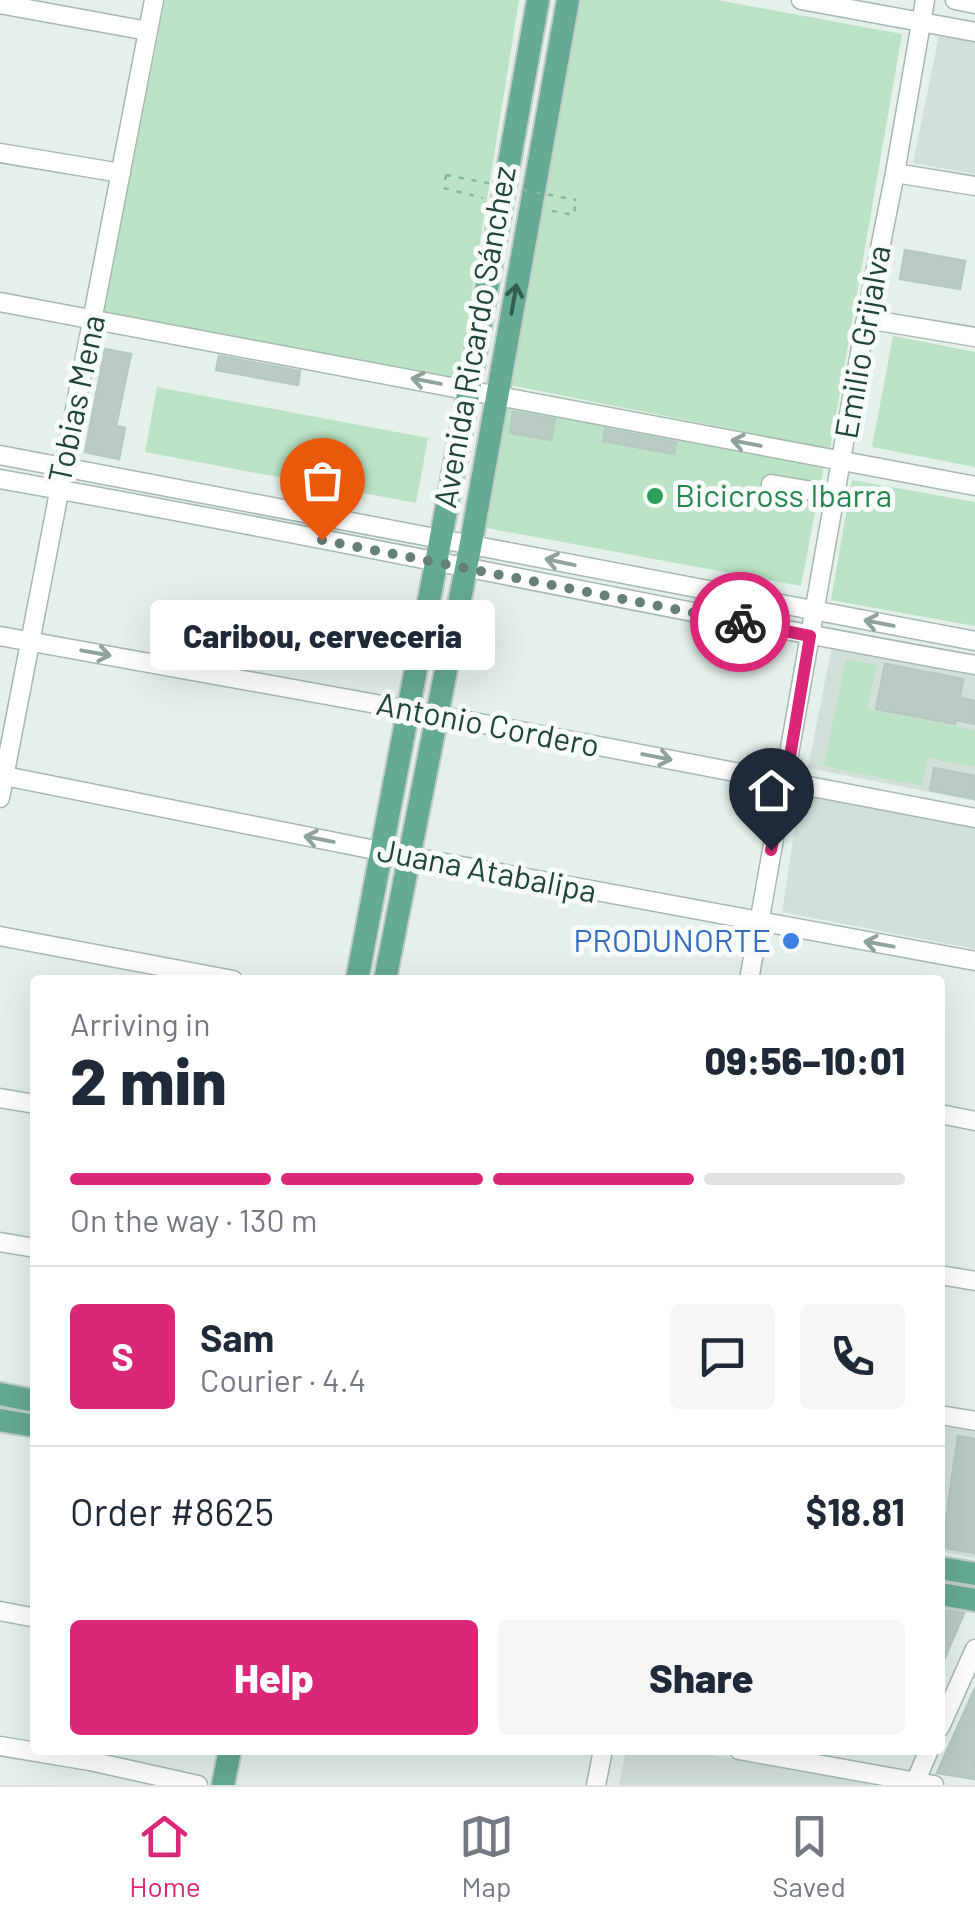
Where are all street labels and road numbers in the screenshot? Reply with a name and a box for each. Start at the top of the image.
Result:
street label: Avenida Ricardo Sánchez [424,163,522,510]
street label: Emilio Grijalva [825,242,897,441]
street label: Tobias Mena [39,311,111,486]
street label: Antonio Cordero [374,683,603,763]
street label: Juana Atabalipa [375,829,600,909]

